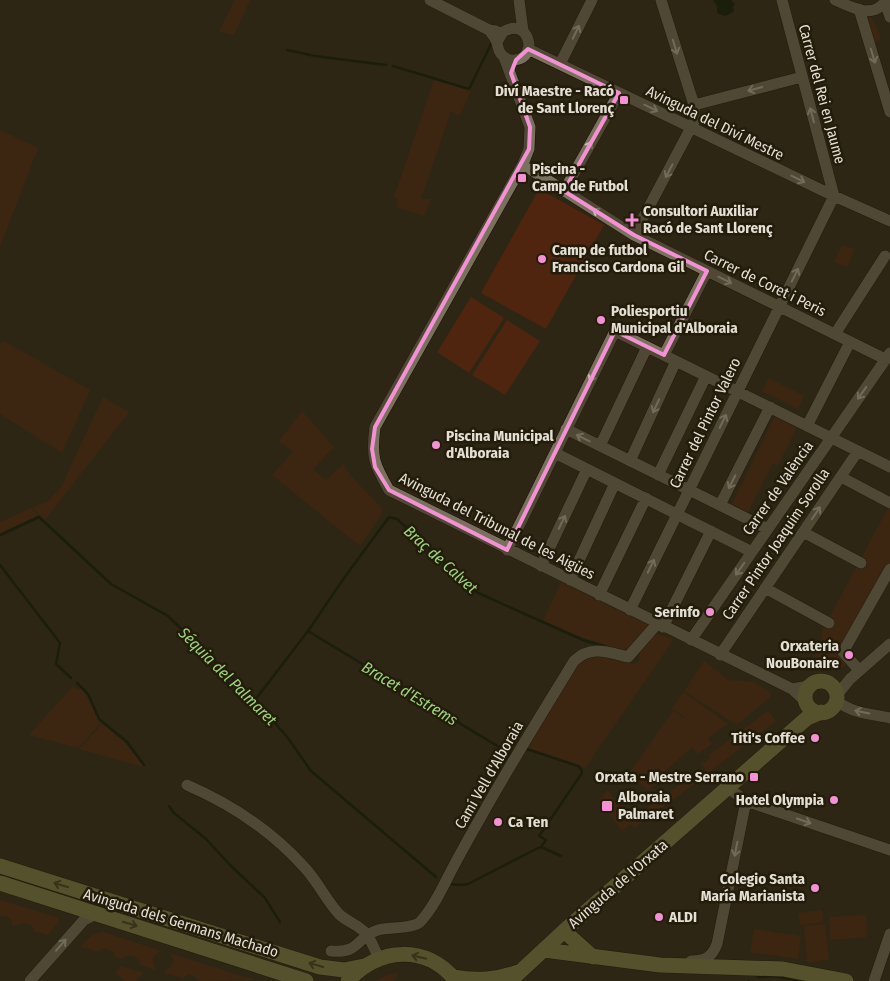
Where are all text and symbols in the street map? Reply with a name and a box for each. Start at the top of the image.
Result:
street label: Carrer del Rei en Jaume [795,22,849,166]
one-way arrow [572,25,581,40]
one-way arrow [671,38,681,54]
one-way arrow [869,48,879,64]
place label: Diví Maestre - Racó de Sant Llorenç [495,82,614,118]
street label: Avinguda del Diví Mestre [643,82,787,164]
one-way arrow [747,85,763,94]
marker: Diví Maestre - Racó de Sant Llorenç [618,94,630,106]
one-way arrow [643,104,658,113]
one-way arrow [807,108,817,124]
one-way arrow [584,142,594,156]
place label: Piscina - Camp de Futbol [532,160,629,195]
one-way arrow [664,163,673,178]
marker: Piscina - Camp de Futbol [516,172,528,184]
one-way arrow [790,174,805,184]
place label: Consultori Auxiliar Racó de Sant Llorenç [643,202,773,238]
one-way arrow [593,208,607,218]
marker: Consultori Auxiliar Racó de Sant Llorenç [625,213,639,227]
place label: Camp de futbol Francisco Cardona Gil [552,241,685,276]
street label: Carrer de Coret i Peris [701,246,829,320]
marker: Camp de futbol Francisco Cardona Gil [536,253,548,265]
one-way arrow [791,268,800,283]
one-way arrow [717,276,732,285]
place label: Poliesportiu Municipal d'Alboraia [611,302,738,337]
marker: Poliesportiu Municipal d'Alboraia [595,314,607,326]
street label: Carrer del Pintor Valero [666,355,744,491]
one-way arrow [588,367,597,382]
one-way arrow [857,385,867,399]
one-way arrow [650,398,660,413]
one-way arrow [718,413,728,428]
place label: Piscina Municipal d'Alboraia [446,427,555,462]
one-way arrow [576,432,591,442]
street label: Carrer de València [739,437,817,539]
marker: Piscina Municipal d'Alboraia [430,439,442,451]
street label: Carrer Pintor Joaquim Sorolla [718,465,834,623]
street label: Avinguda del Tribunal de les Aigües [396,469,598,583]
one-way arrow [727,474,736,489]
one-way arrow [811,507,821,521]
one-way arrow [558,515,567,530]
water label: Braç de Calvet [400,521,482,598]
one-way arrow [647,559,656,574]
one-way arrow [735,562,745,576]
place label: Serinfo [655,603,700,621]
marker: Serinfo [704,606,716,618]
water label: Séquia del Palmaret [174,623,281,730]
place label: Orxateria NouBonaire [766,637,840,672]
marker: Orxateria NouBonaire [843,649,855,661]
water label: Bracet d'Estrems [359,657,461,730]
one-way arrow [854,706,870,716]
street label: Camí Vell d'Alboraia [451,718,527,832]
place label: Titi's Coffee [731,729,805,747]
marker: Titi's Coffee [809,732,821,744]
place label: Orxata - Mestre Serrano [595,768,744,786]
marker: Orxata - Mestre Serrano [748,771,760,783]
place label: Alboraia Palmaret [617,788,674,823]
place label: Hotel Olympia [736,791,825,809]
marker: Hotel Olympia [828,794,840,806]
marker: Alboraia Palmaret [600,799,614,813]
place label: Ca Ten [508,813,548,831]
marker: Ca Ten [492,816,504,828]
one-way arrow [796,817,811,826]
street label: Avinguda de l'Orxata [564,836,672,932]
one-way arrow [731,841,741,857]
place label: Colegio Santa María Marianista [701,870,806,905]
one-way arrow [53,880,69,890]
marker: Colegio Santa María Marianista [809,882,821,894]
street label: Avinguda dels Germans Machado [81,885,281,961]
place label: ALDI [668,908,697,926]
marker: ALDI [653,911,665,923]
one-way arrow [122,920,138,930]
one-way arrow [56,938,67,951]
one-way arrow [411,952,427,961]
one-way arrow [308,960,324,970]

